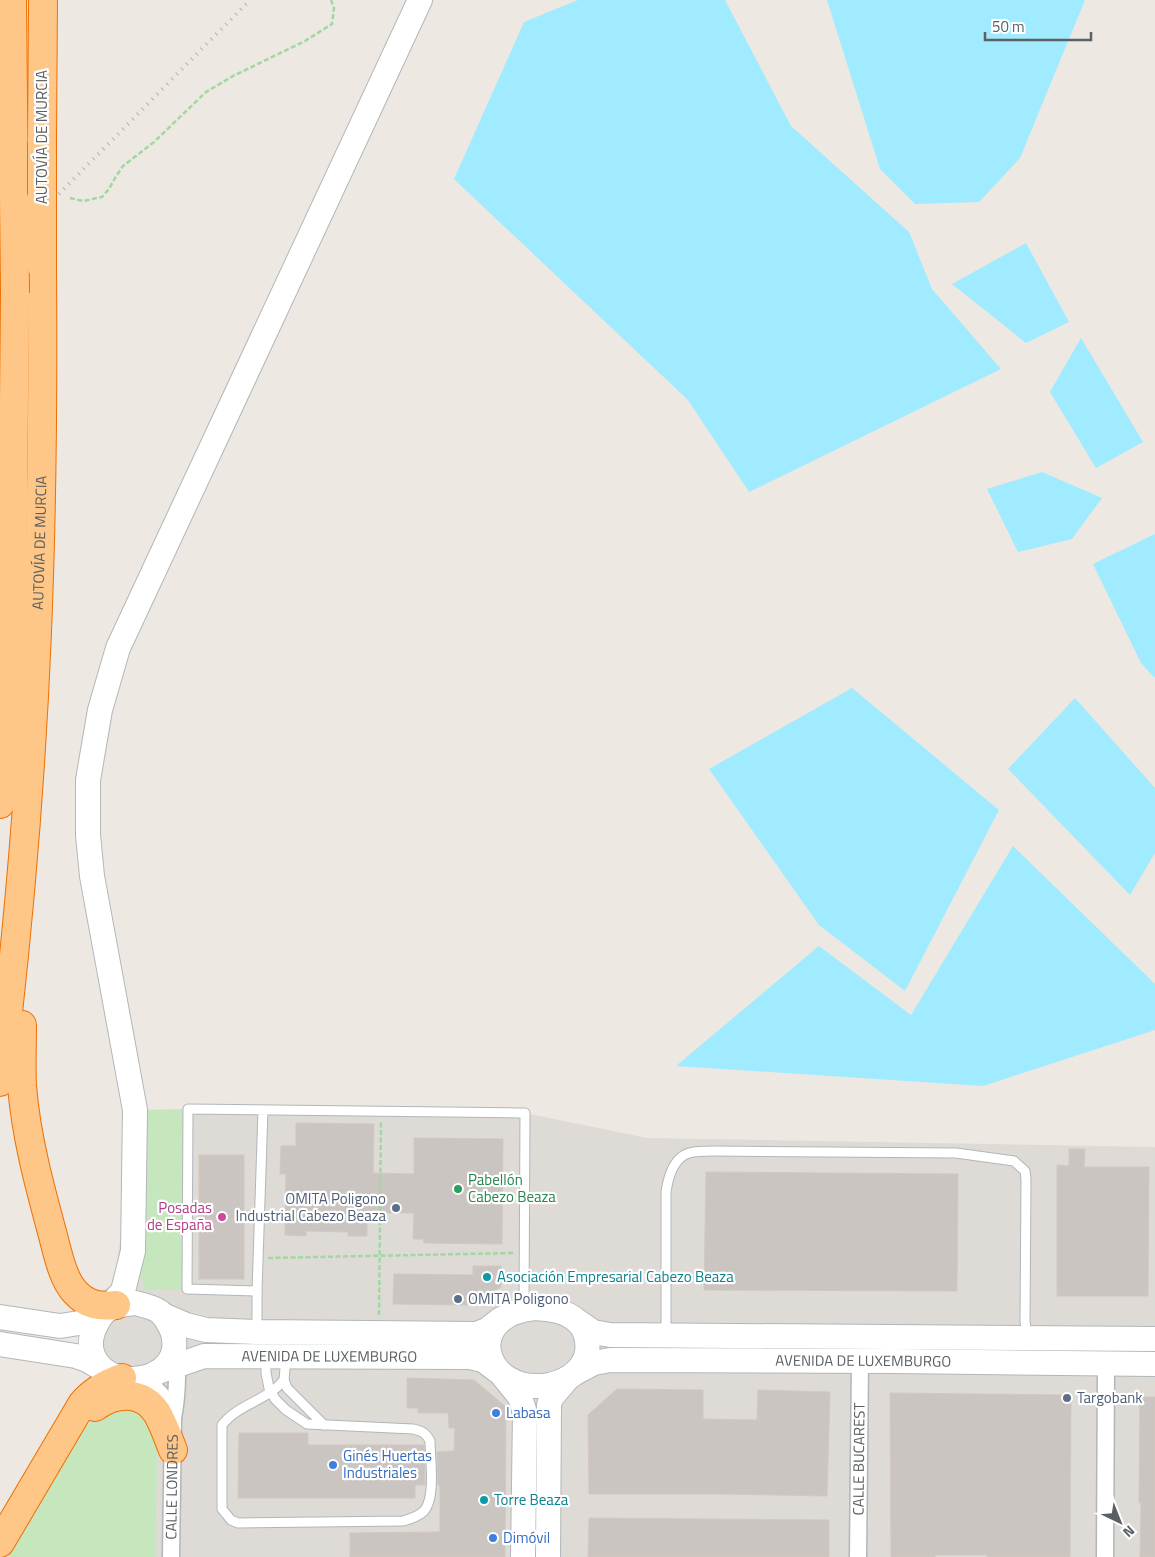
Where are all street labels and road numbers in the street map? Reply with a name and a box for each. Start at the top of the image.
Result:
street label: AUTOVÍA DE MURCIA [30,70,53,204]
street label: AUTOVÍA DE MURCIA [26,475,52,610]
street label: AVENIDA DE LUXEMBURGO [241,1344,417,1368]
street label: AVENIDA DE LUXEMBURGO [775,1349,951,1373]
street label: CALLE BUCAREST [846,1402,871,1515]
street label: CALLE LONDRES [159,1434,184,1540]

